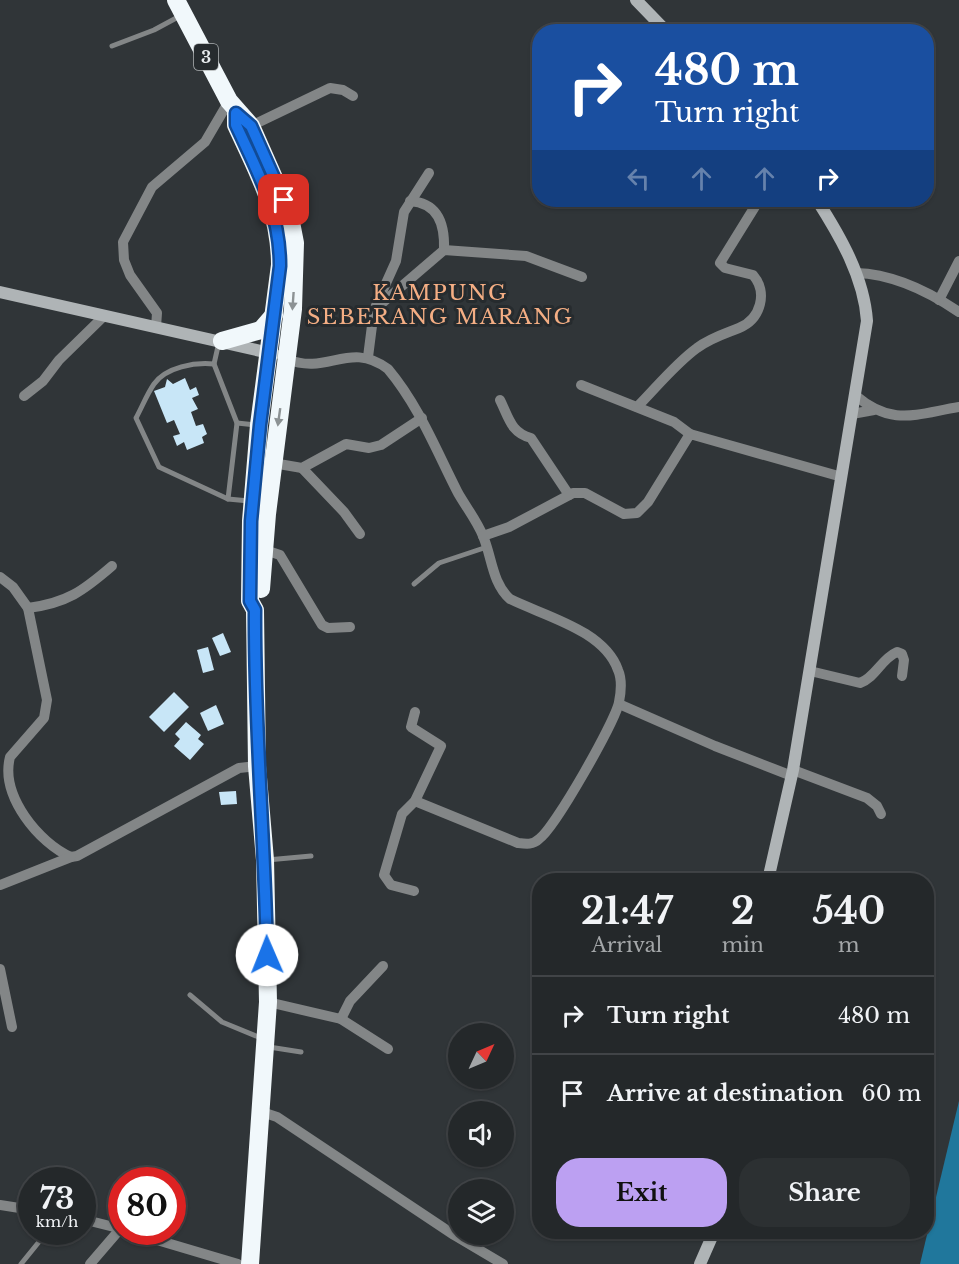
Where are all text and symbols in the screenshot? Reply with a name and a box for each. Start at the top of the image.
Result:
road number: 3 [194,44,218,70]
text: 480 m [655,44,799,96]
icon: right [556,48,634,126]
text: Turn right [655,96,799,129]
icon: left [622,162,655,195]
icon: ahead [685,162,718,195]
icon: ahead [748,162,781,195]
icon: right [811,162,844,195]
pin [258,174,309,225]
icon: arrive [267,183,300,216]
district label: KAMPUNG SEBERANG MARANG [307,280,573,330]
one-way arrow [289,291,298,310]
one-way arrow [274,407,283,426]
text: 21:47 [581,889,673,934]
text: 2 [731,889,754,934]
text: 540 [813,889,885,934]
position arrow [235,923,299,987]
text: Arrival [591,933,662,957]
text: min [722,933,764,957]
text: m [838,933,860,957]
icon: right [556,999,589,1032]
text: Turn right [607,1002,729,1029]
text: 480 m [838,1002,910,1029]
north arrow [448,1023,514,1089]
map controls [448,1023,514,1245]
icon: arrive [556,1077,589,1110]
text: Arrive at destination [607,1080,844,1107]
text: 60 m [862,1080,921,1107]
button: sound [448,1101,514,1167]
button: Exit [556,1158,727,1227]
button: Share [739,1158,910,1227]
speed limit sign: 80 [108,1167,186,1245]
button: layers [448,1179,514,1245]
text: 73 [40,1180,74,1217]
text: km/h [36,1212,78,1231]

